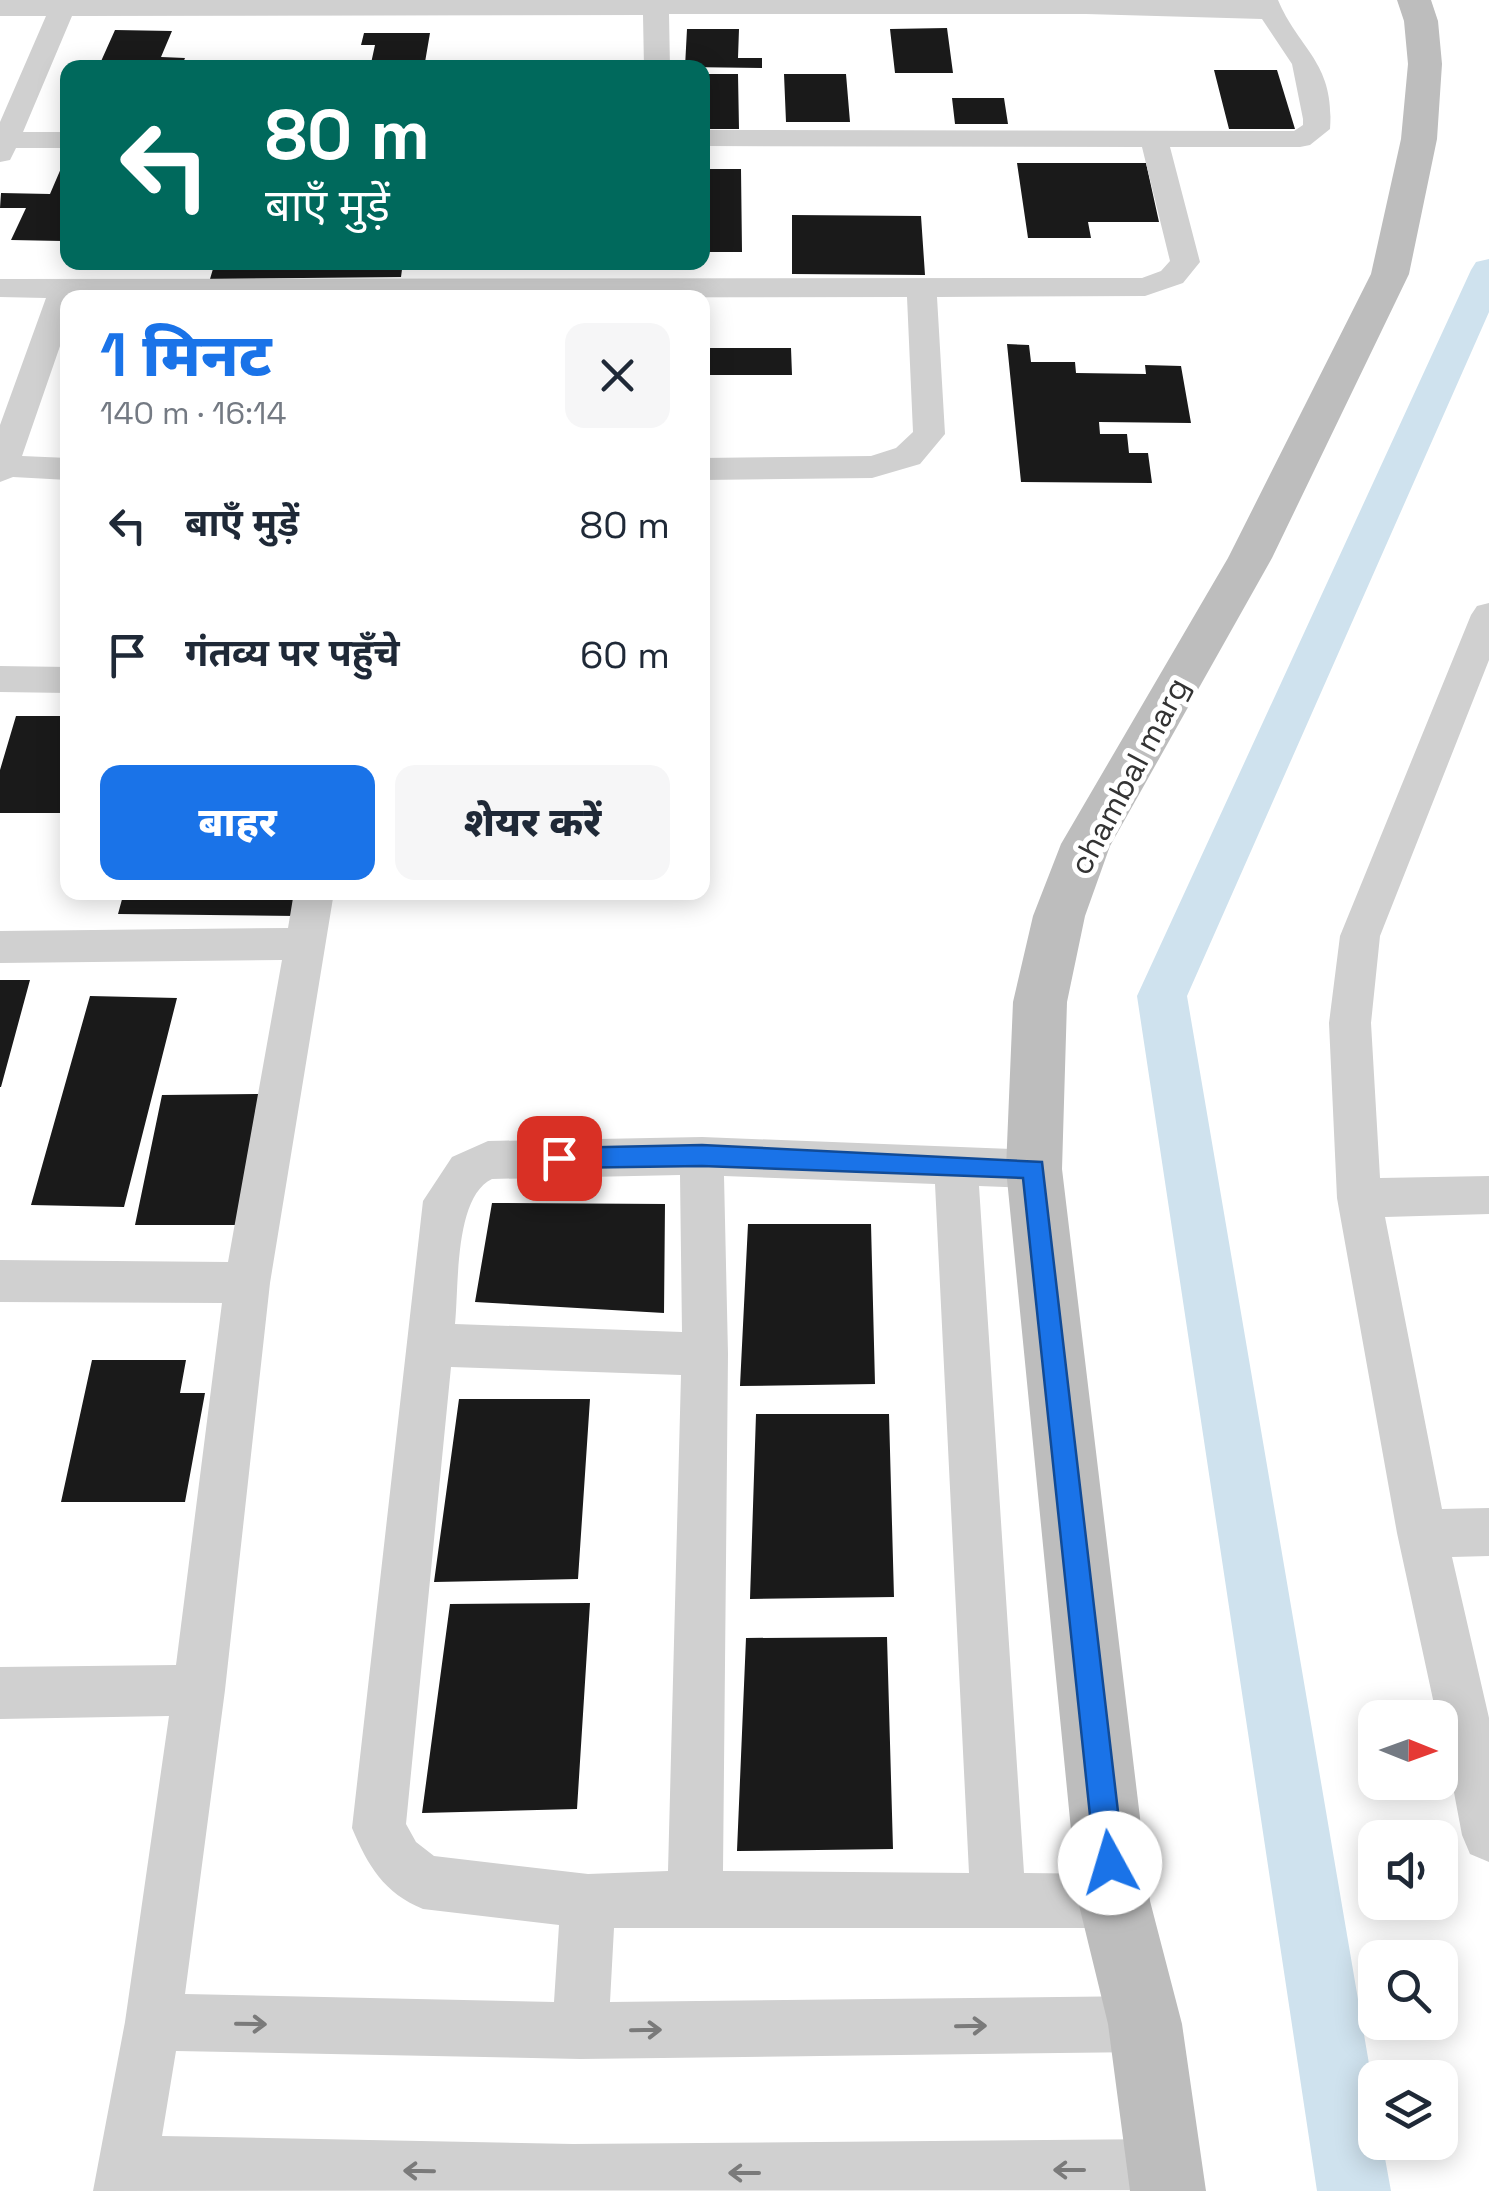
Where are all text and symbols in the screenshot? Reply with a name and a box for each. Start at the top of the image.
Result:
text: 80 m [265,90,430,179]
icon: left [100,100,230,230]
text: बाएँ मुड़ें [265,177,390,234]
text: 1 मिनट [100,317,272,394]
button: close [565,323,670,428]
text: 140 m · 16:14 [100,393,287,433]
icon: left [100,498,155,553]
text: बाएँ मुड़ें [185,499,299,547]
text: 80 m [580,501,670,549]
icon: arrive [100,628,155,683]
text: गंतव्य पर पहुँचे [185,629,400,677]
text: 60 m [580,631,670,679]
street label: chambal marg [1060,671,1198,881]
button: बाहर [100,765,375,880]
button: शेयर करें [395,765,670,880]
pin [517,1116,602,1201]
icon: arrive [532,1131,587,1186]
north arrow [1358,1700,1458,1800]
map controls [1358,1700,1458,2160]
position arrow [1058,1811,1162,1915]
button: sound [1358,1820,1458,1920]
button: search [1358,1940,1458,2040]
one-way arrow [234,2015,266,2034]
one-way arrow [954,2016,986,2036]
one-way arrow [628,2020,661,2040]
button: layers [1358,2060,1458,2160]
one-way arrow [1053,2160,1086,2180]
one-way arrow [403,2162,435,2181]
one-way arrow [728,2164,760,2182]

